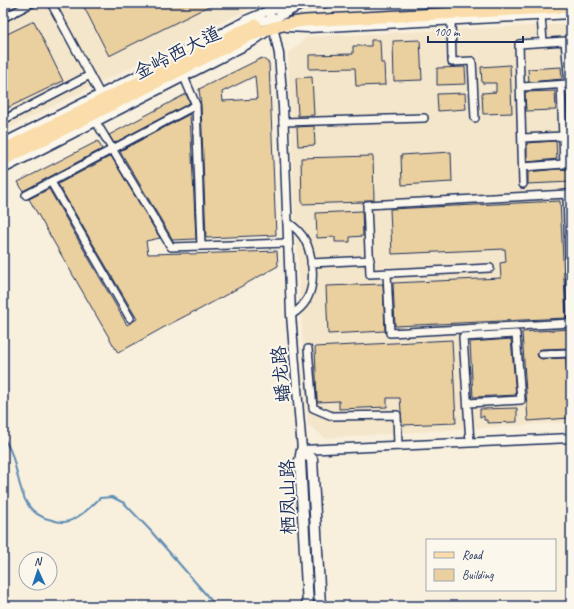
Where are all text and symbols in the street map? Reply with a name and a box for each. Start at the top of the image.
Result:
scale bar [428,18,523,44]
street label: 金岭西大道 [130,21,225,85]
text: 100 m [434,24,461,40]
street label: 蟠龙路 [267,344,295,403]
street label: 栖凤山路 [275,459,301,535]
legend [426,539,556,591]
text: Road [462,547,484,563]
north arrow [18,551,58,591]
text: N [34,554,43,568]
text: Building [462,567,494,583]

